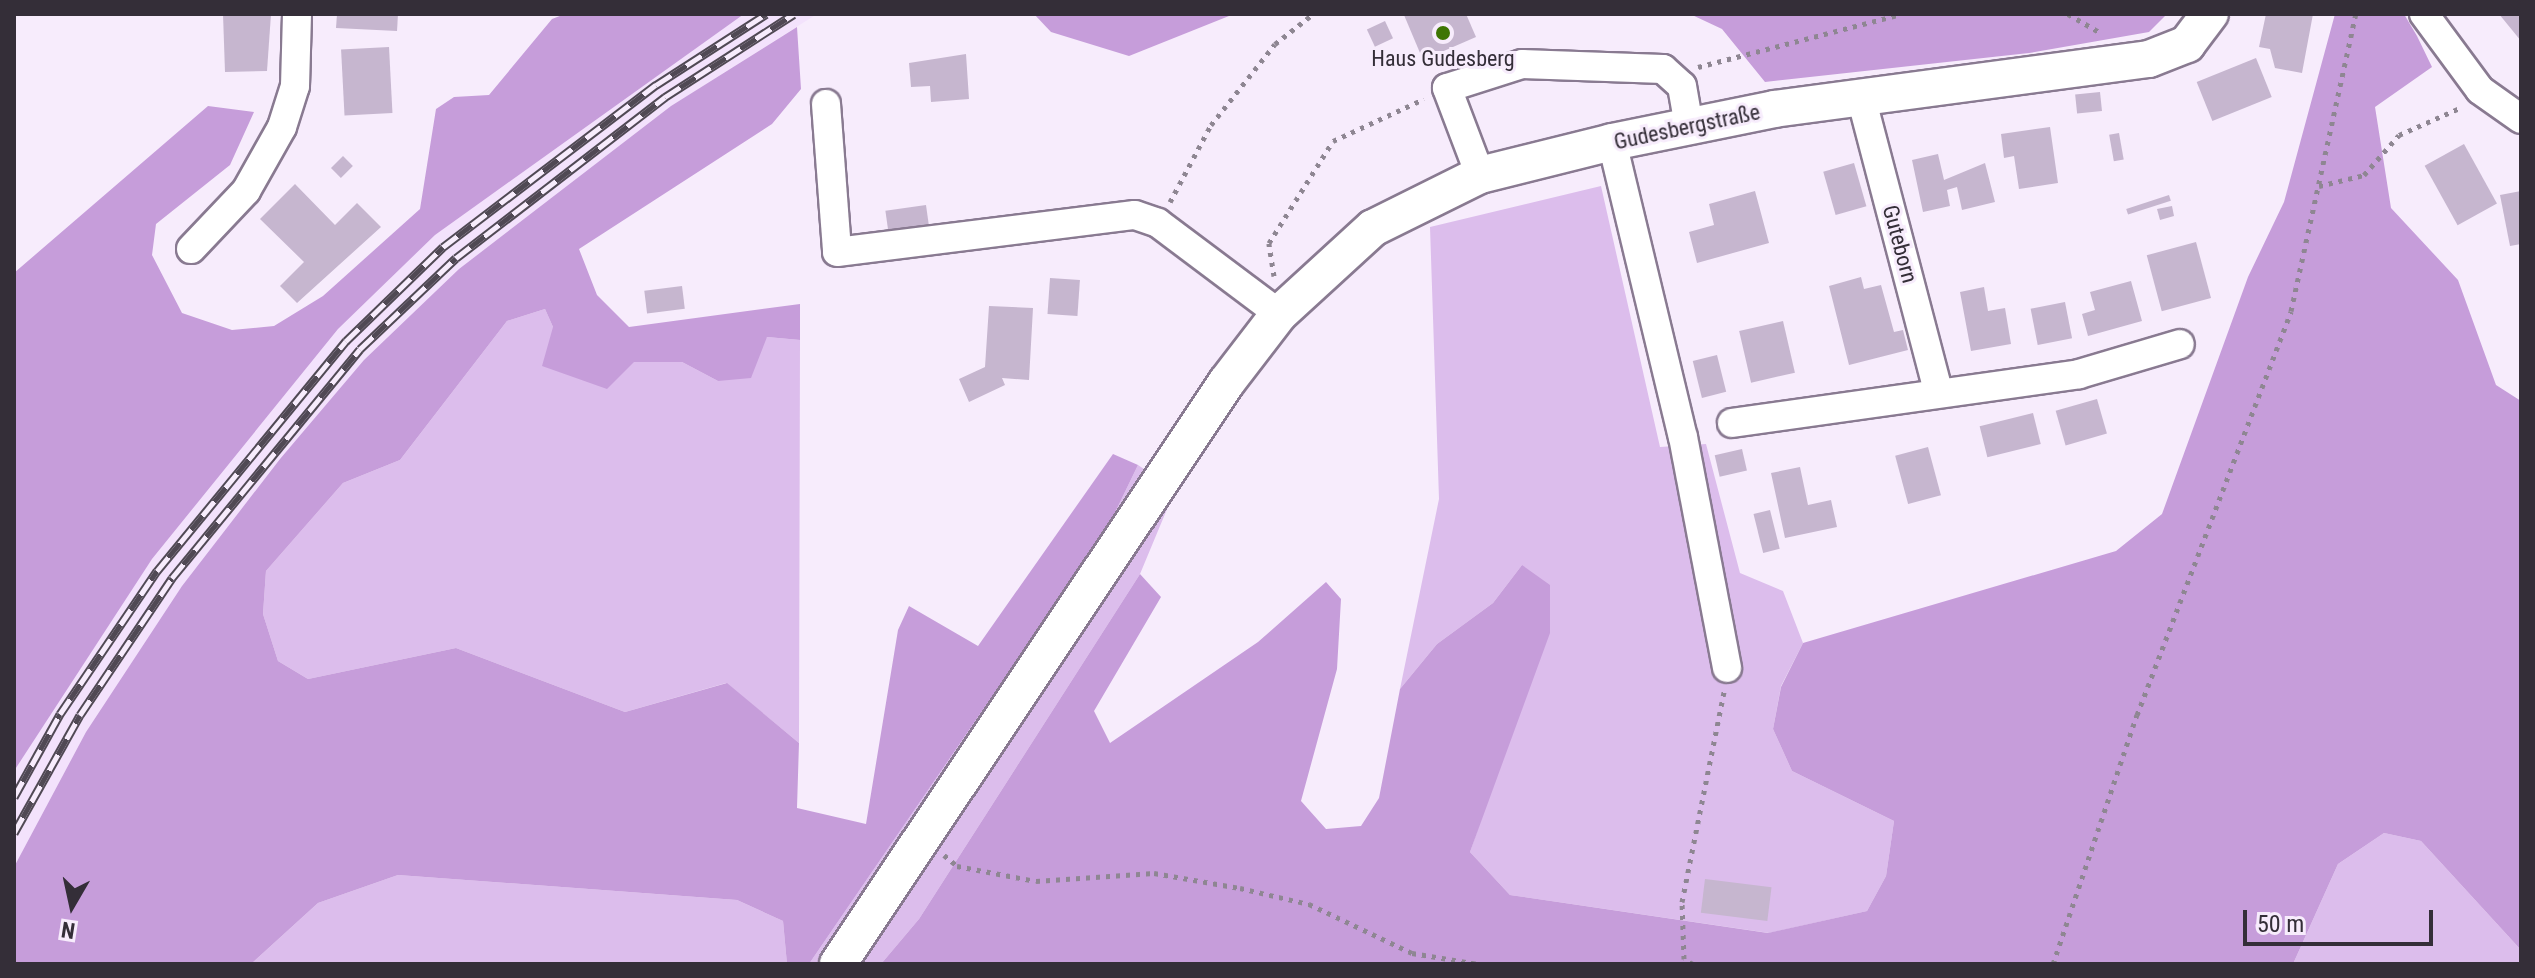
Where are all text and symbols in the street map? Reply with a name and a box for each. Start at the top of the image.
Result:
marker: Haus Gudesberg [1434,24,1452,42]
place label: Haus Gudesberg [1371,46,1515,72]
street label: Gudesbergstraße [1612,99,1762,155]
street label: Guteborn [1877,202,1923,286]
north arrow [32,866,112,946]
scale bar [2247,894,2437,944]
text: 50 m [2257,910,2304,938]
text: N [60,917,77,944]

